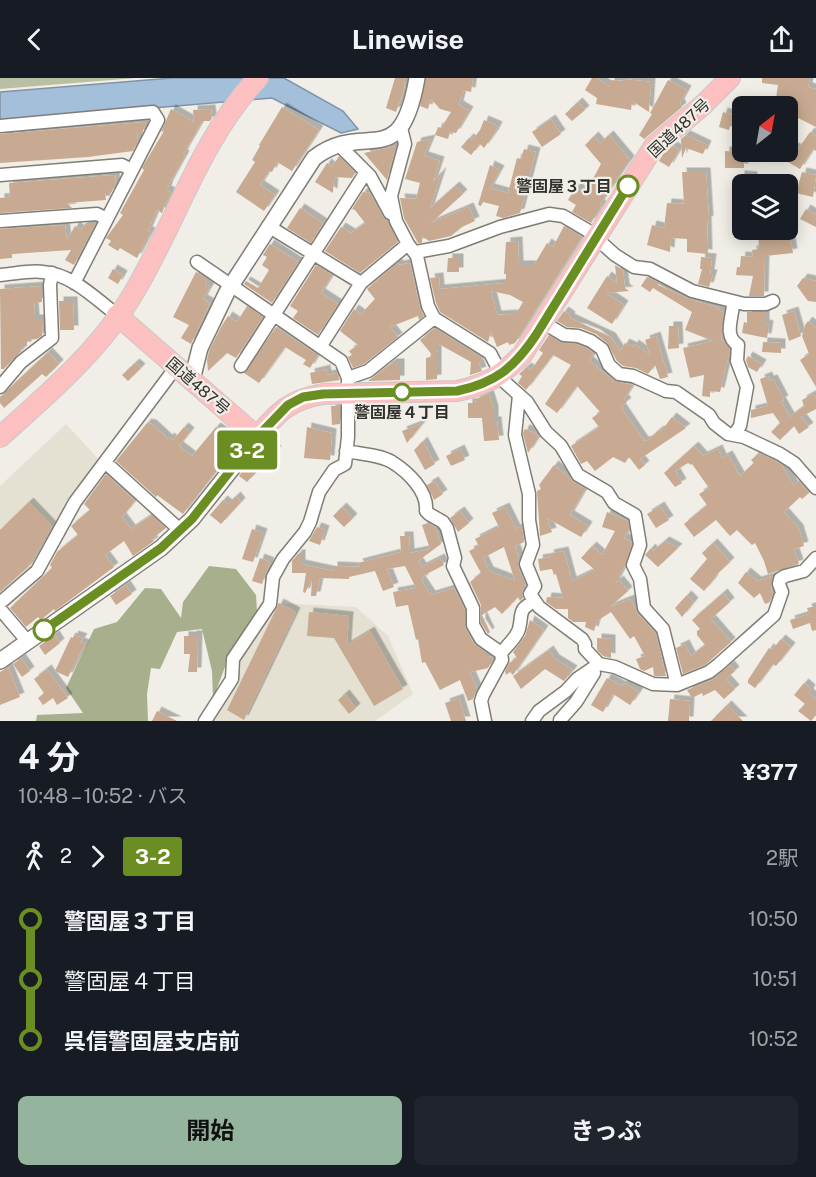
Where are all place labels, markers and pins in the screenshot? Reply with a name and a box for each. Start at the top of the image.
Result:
marker: 警固屋３丁目 [617,175,639,197]
place label: 警固屋３丁目 [516,177,612,196]
marker: 警固屋４丁目 [393,383,411,401]
place label: 警固屋４丁目 [354,403,450,422]
unlabelled marker [33,619,55,641]

